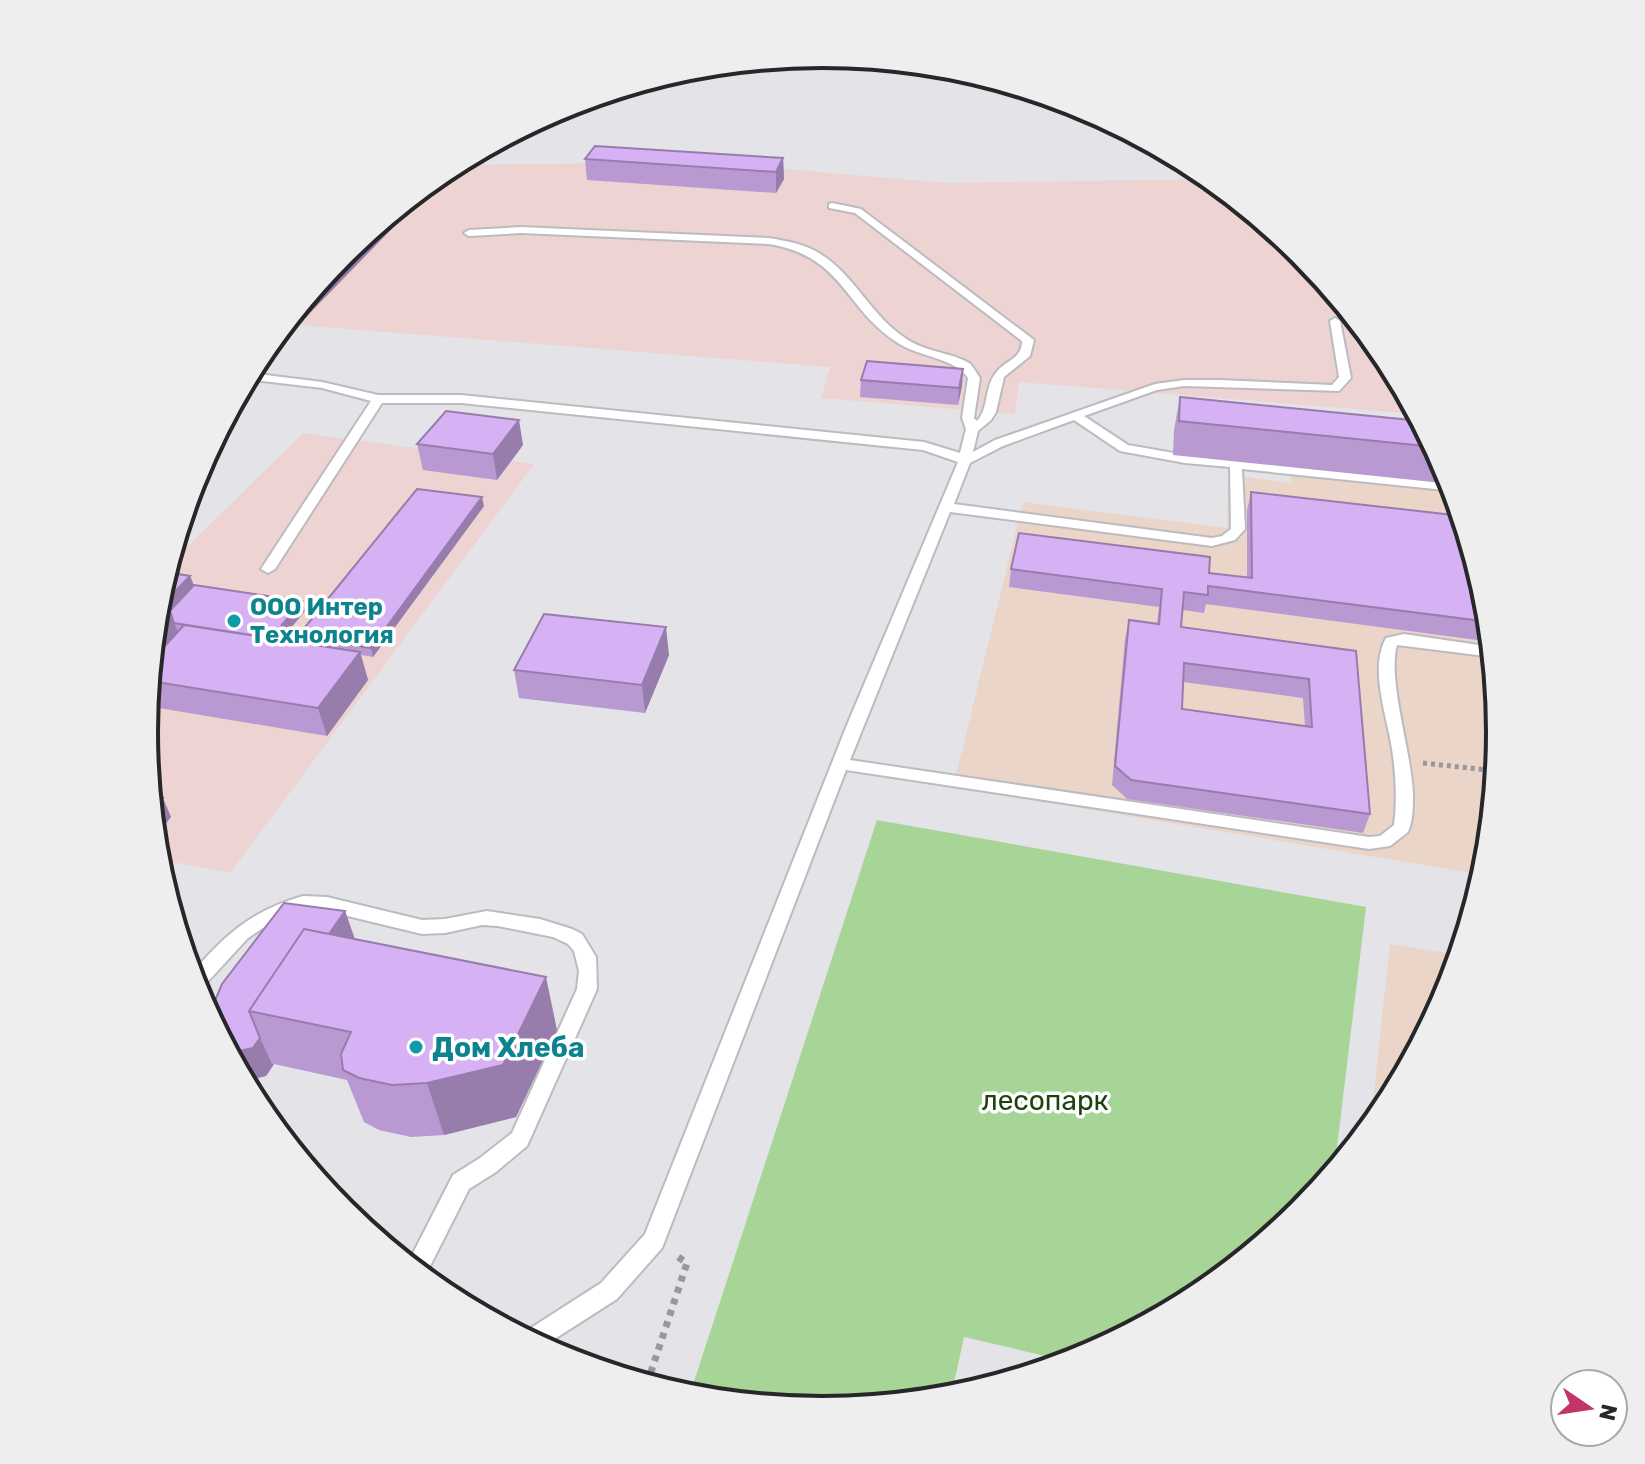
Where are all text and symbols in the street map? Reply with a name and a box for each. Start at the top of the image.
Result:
place label: ООО Интер Технология [250,593,394,649]
marker: ООО Интер Технология [225,612,243,630]
place label: Дом Хлеба [432,1031,584,1064]
marker: Дом Хлеба [407,1038,425,1056]
park label: лесопарк [981,1084,1109,1117]
north arrow [1549,1368,1629,1448]
text: N [1593,1402,1623,1423]

